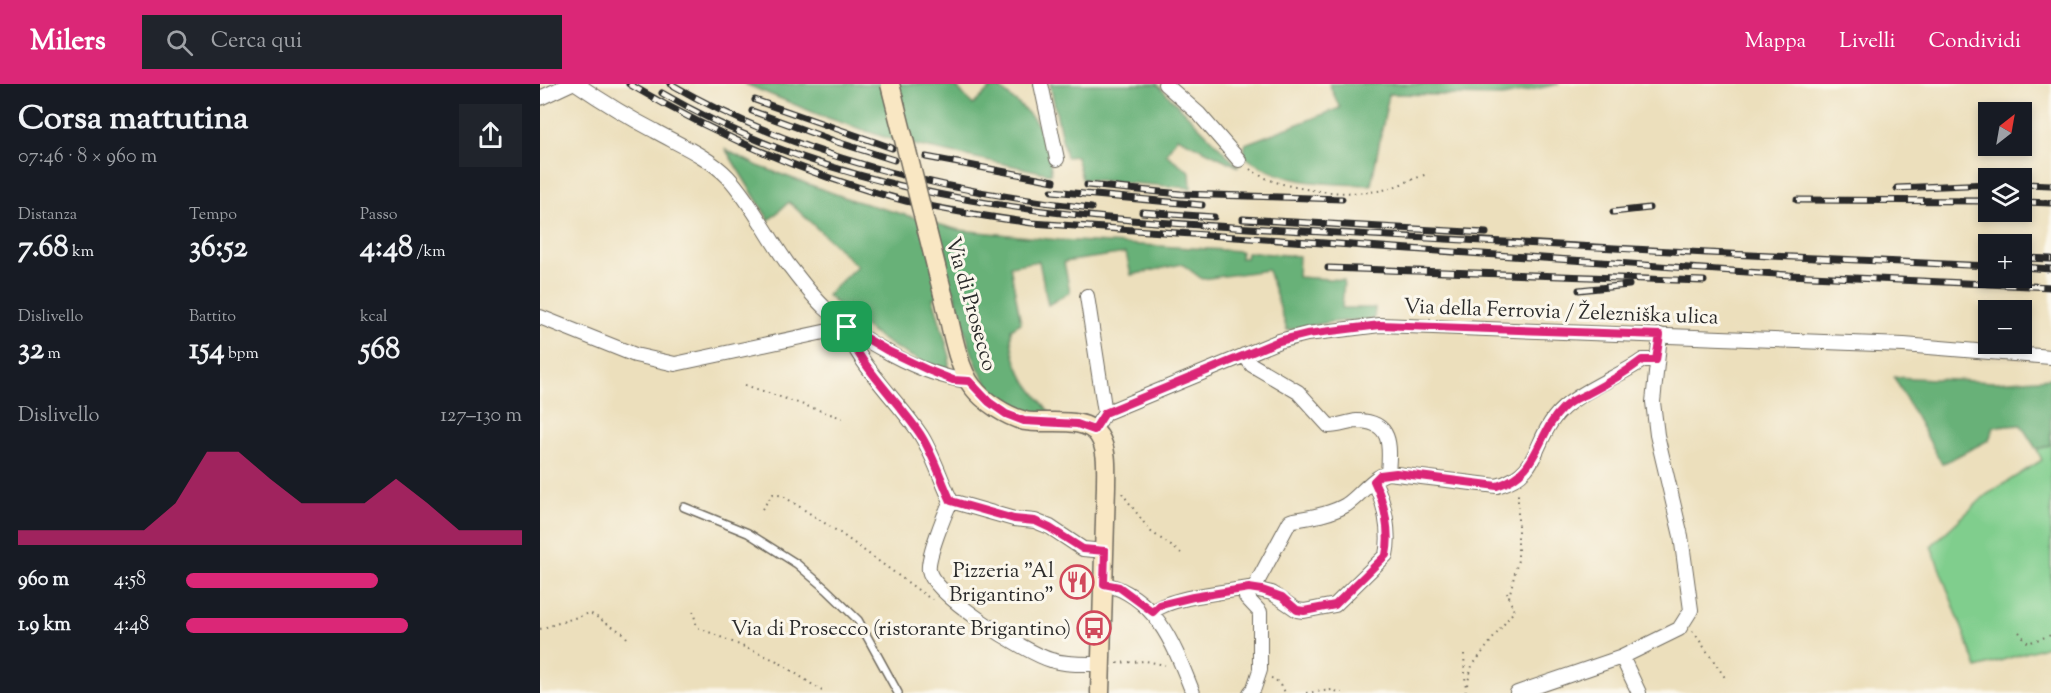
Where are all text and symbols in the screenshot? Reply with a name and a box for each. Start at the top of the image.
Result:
search box [142,15,562,69]
text: Milers [30,22,106,62]
icon: search [163,26,196,59]
text: Cerca qui [211,26,302,58]
text: Mappa [1745,27,1806,57]
text: Livelli [1839,27,1896,57]
text: Condividi [1929,27,2021,57]
text: Corsa mattutina [18,96,248,144]
north arrow [1978,102,2032,156]
map controls [1978,102,2032,354]
button: share [459,104,522,167]
text: 07:46 · 8 × 960 m [18,143,157,172]
button: layers [1978,168,2032,222]
text: Distanza [18,204,77,227]
text: Tempo [189,204,237,227]
text: Passo [360,204,398,227]
text: 7.68 [18,227,69,270]
text: 36:52 [189,227,248,270]
text: 4:48 [360,227,413,270]
street label: Via di Prosecco [937,234,1003,375]
button: + [1978,234,2032,288]
text: km [69,241,94,264]
text: /km [413,241,445,264]
street label: Via della Ferrovia / Železniška ulica [1403,293,1719,334]
button: − [1978,300,2032,354]
pin [821,301,872,352]
text: Dislivello [18,306,83,329]
text: Battito [189,306,236,329]
text: kcal [360,306,388,329]
icon: arrive [830,310,863,343]
text: 32 [18,329,44,372]
text: 154 [189,329,225,372]
text: 568 [360,329,400,372]
text: m [44,343,61,366]
text: bpm [225,343,259,366]
text: Dislivello [18,402,100,431]
text: 127–130 m [440,402,522,431]
place label: Pizzeria "Al Brigantino" [949,557,1054,611]
restaurant icon: Pizzeria "Al Brigantino" [1059,564,1095,600]
text: 960 m [18,566,69,595]
text: 4:58 [114,566,146,595]
bus stop icon: Via di Prosecco (ristorante Brigantino) [1076,610,1112,646]
text: 1.9 km [18,611,71,640]
text: 4:48 [114,611,149,640]
place label: Via di Prosecco (ristorante Brigantino) [731,615,1071,645]

